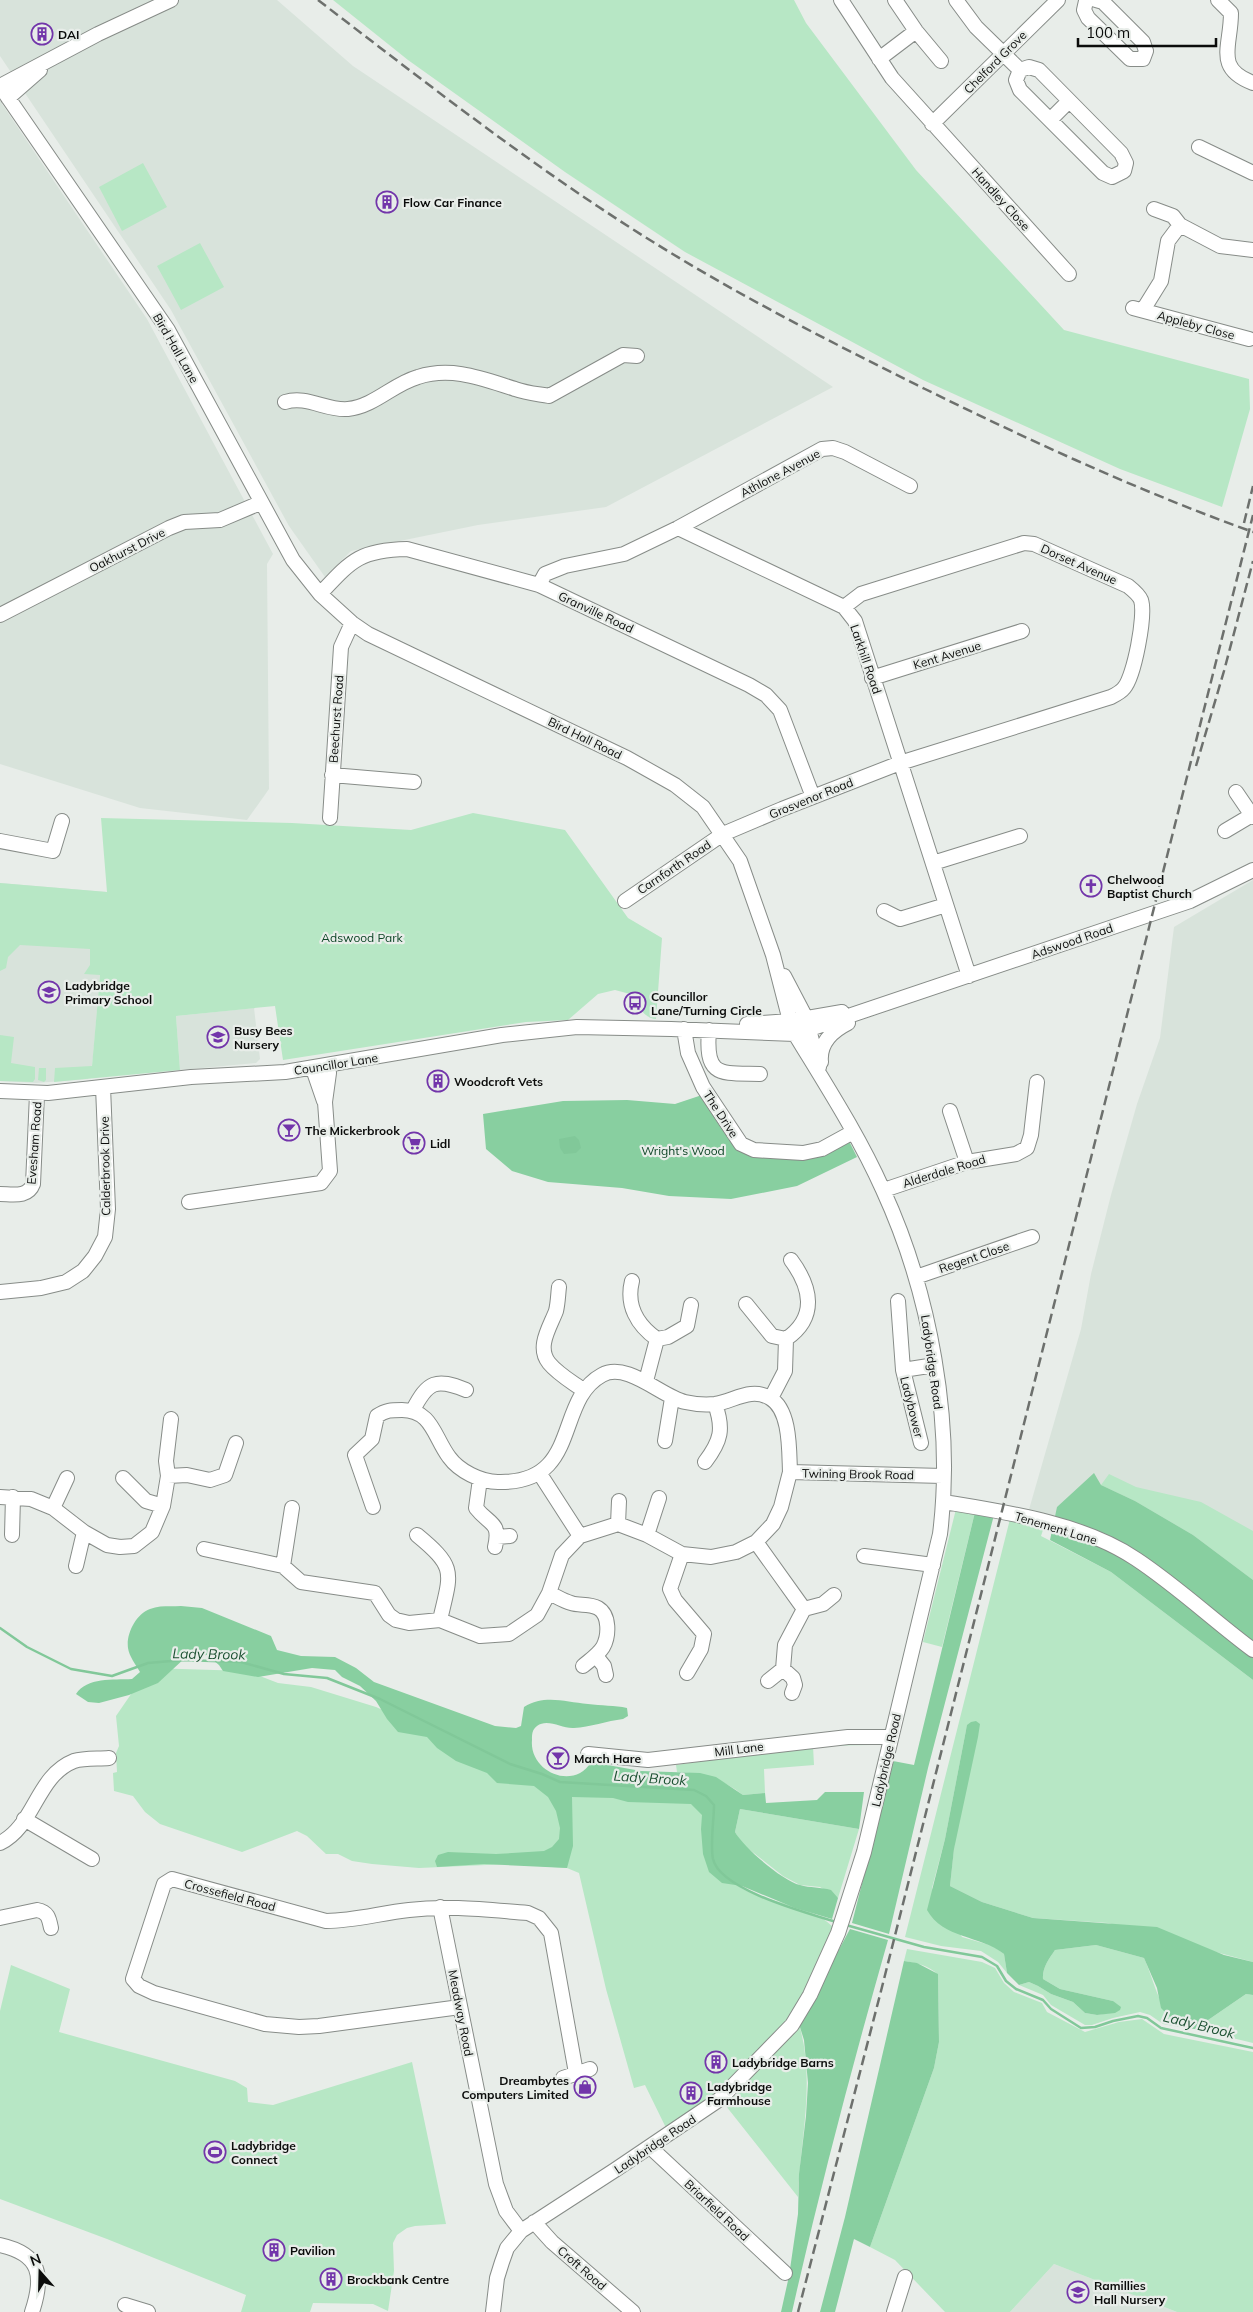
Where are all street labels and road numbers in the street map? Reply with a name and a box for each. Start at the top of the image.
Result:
street label: Chelford Grove [960,27,1030,97]
street label: Handley Close [969,164,1033,234]
street label: Appleby Close [1156,307,1236,343]
street label: Bird Hall Lane [150,310,202,386]
street label: Athlone Avenue [738,446,822,500]
street label: Oakhurst Drive [87,524,167,576]
street label: Dorset Avenue [1039,541,1119,587]
street label: Granville Road [556,588,636,636]
street label: Larkhill Road [847,622,885,696]
street label: Kent Avenue [911,638,983,672]
street label: Beechurst Road [325,675,347,763]
street label: Bird Hall Road [546,714,624,762]
street label: Grosvenor Road [767,774,855,822]
street label: Carnforth Road [634,837,714,897]
street label: Adswood Road [1029,920,1115,962]
street label: Councillor Lane [293,1050,379,1078]
street label: The Drive [700,1088,742,1140]
street label: Evesham Road [24,1101,44,1185]
street label: Calderbrook Drive [97,1116,113,1216]
street label: Alderdale Road [901,1151,987,1191]
street label: Regent Close [937,1238,1011,1276]
street label: Ladybridge Road [918,1314,946,1410]
street label: Ladybower [897,1375,927,1440]
street label: Twining Brook Road [802,1466,914,1482]
street label: Tenement Lane [1013,1508,1099,1548]
street label: Ladybridge Road [868,1712,904,1808]
street label: Mill Lane [714,1739,764,1759]
street label: Crossefield Road [183,1876,277,1914]
street label: Meadway Road [445,1969,477,2057]
street label: Ladybridge Road [611,2111,699,2177]
street label: Briarfield Road [681,2176,753,2244]
street label: Croft Road [555,2243,609,2293]

